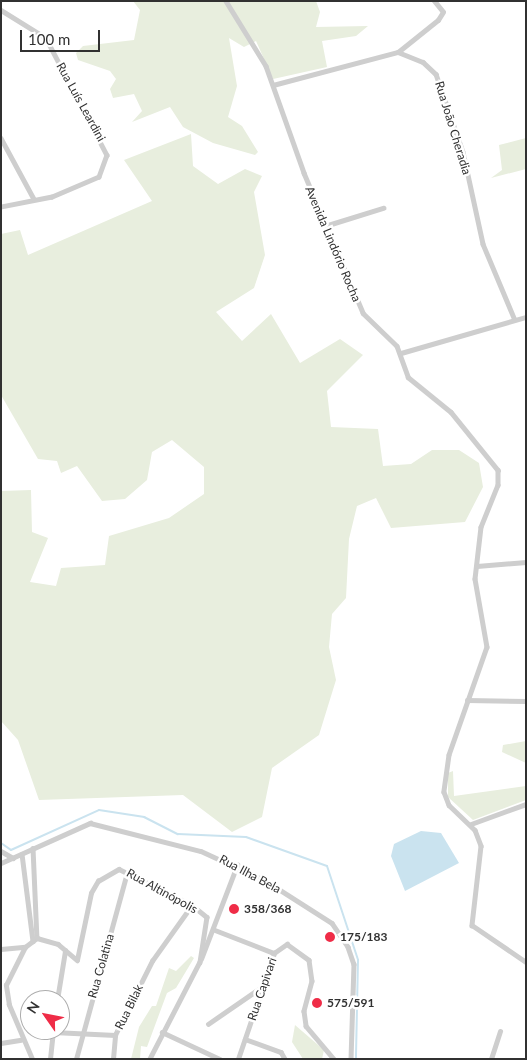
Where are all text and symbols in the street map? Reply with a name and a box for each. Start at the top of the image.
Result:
scale bar [22,20,102,52]
text: 100 m [28,30,70,48]
street label: Rua Luís Leardini [53,60,109,144]
street label: Rua João Cheradia [432,79,474,177]
street label: Avenida Lindório Rocha [302,184,364,304]
street label: Rua Ilha Bela [217,852,283,896]
street label: Rua Altinópolis [124,865,200,917]
place label: 358/368 [244,902,291,916]
marker: 358/368 [228,903,240,915]
place label: 175/183 [340,930,387,944]
marker: 175/183 [324,931,336,943]
street label: Rua Colatina [85,932,117,1000]
street label: Rua Capivari [244,956,280,1022]
street label: Rua Bilak [112,982,146,1032]
north arrow [20,990,70,1040]
place label: 575/591 [327,996,374,1010]
marker: 575/591 [311,997,323,1009]
text: N [23,998,43,1016]

